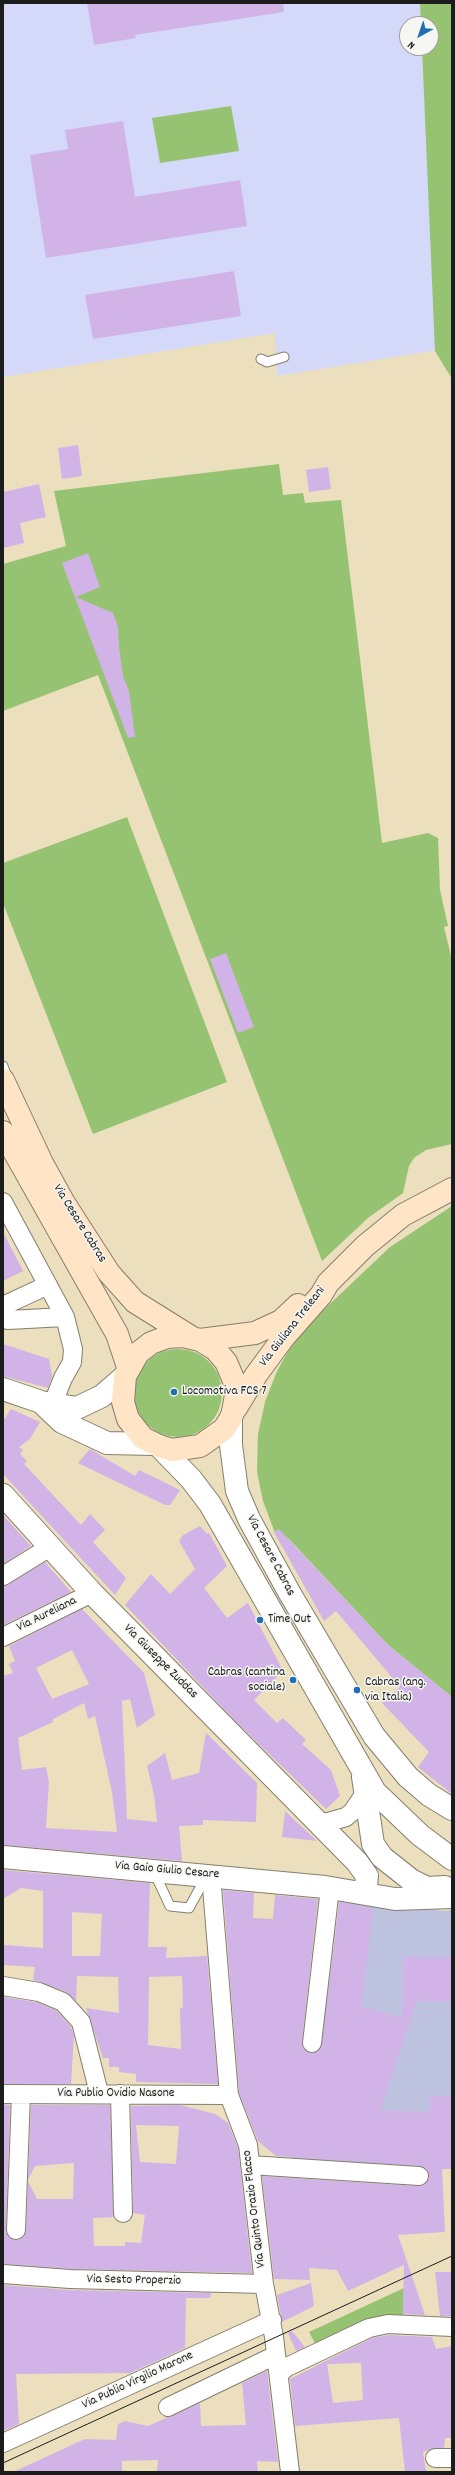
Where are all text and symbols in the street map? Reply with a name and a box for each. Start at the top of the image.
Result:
north arrow [399,16,439,56]
text: N [405,37,419,52]
street label: Via Cesare Cabras [49,1182,109,1266]
street label: Via Giuliana Treleani [257,1284,329,1370]
place label: Locomotiva FCS 7 [182,1384,266,1400]
marker: Locomotiva FCS 7 [169,1387,179,1397]
street label: Via Cesare Cabras [242,1513,298,1599]
street label: Via Aureliana [15,1594,79,1636]
place label: Time Out [268,1612,311,1628]
marker: Time Out [255,1615,265,1625]
street label: Via Giuseppe Zuddas [119,1621,201,1703]
place label: Cabras (cantina sociale) [208,1665,285,1696]
marker: Cabras (cantina sociale) [288,1675,298,1685]
place label: Cabras (ang. via Italia) [365,1675,426,1706]
marker: Cabras (ang. via Italia) [352,1685,362,1695]
street label: Via Gaio Giulio Cesare [114,1859,220,1883]
street label: Via Publio Ovidio Nasone [57,2086,175,2102]
street label: Via Quinto Orazio Flacco [240,2149,270,2269]
street label: Via Sesto Properzio [87,2272,181,2290]
street label: Via Publio Virgilio Marone [80,2348,196,2414]

